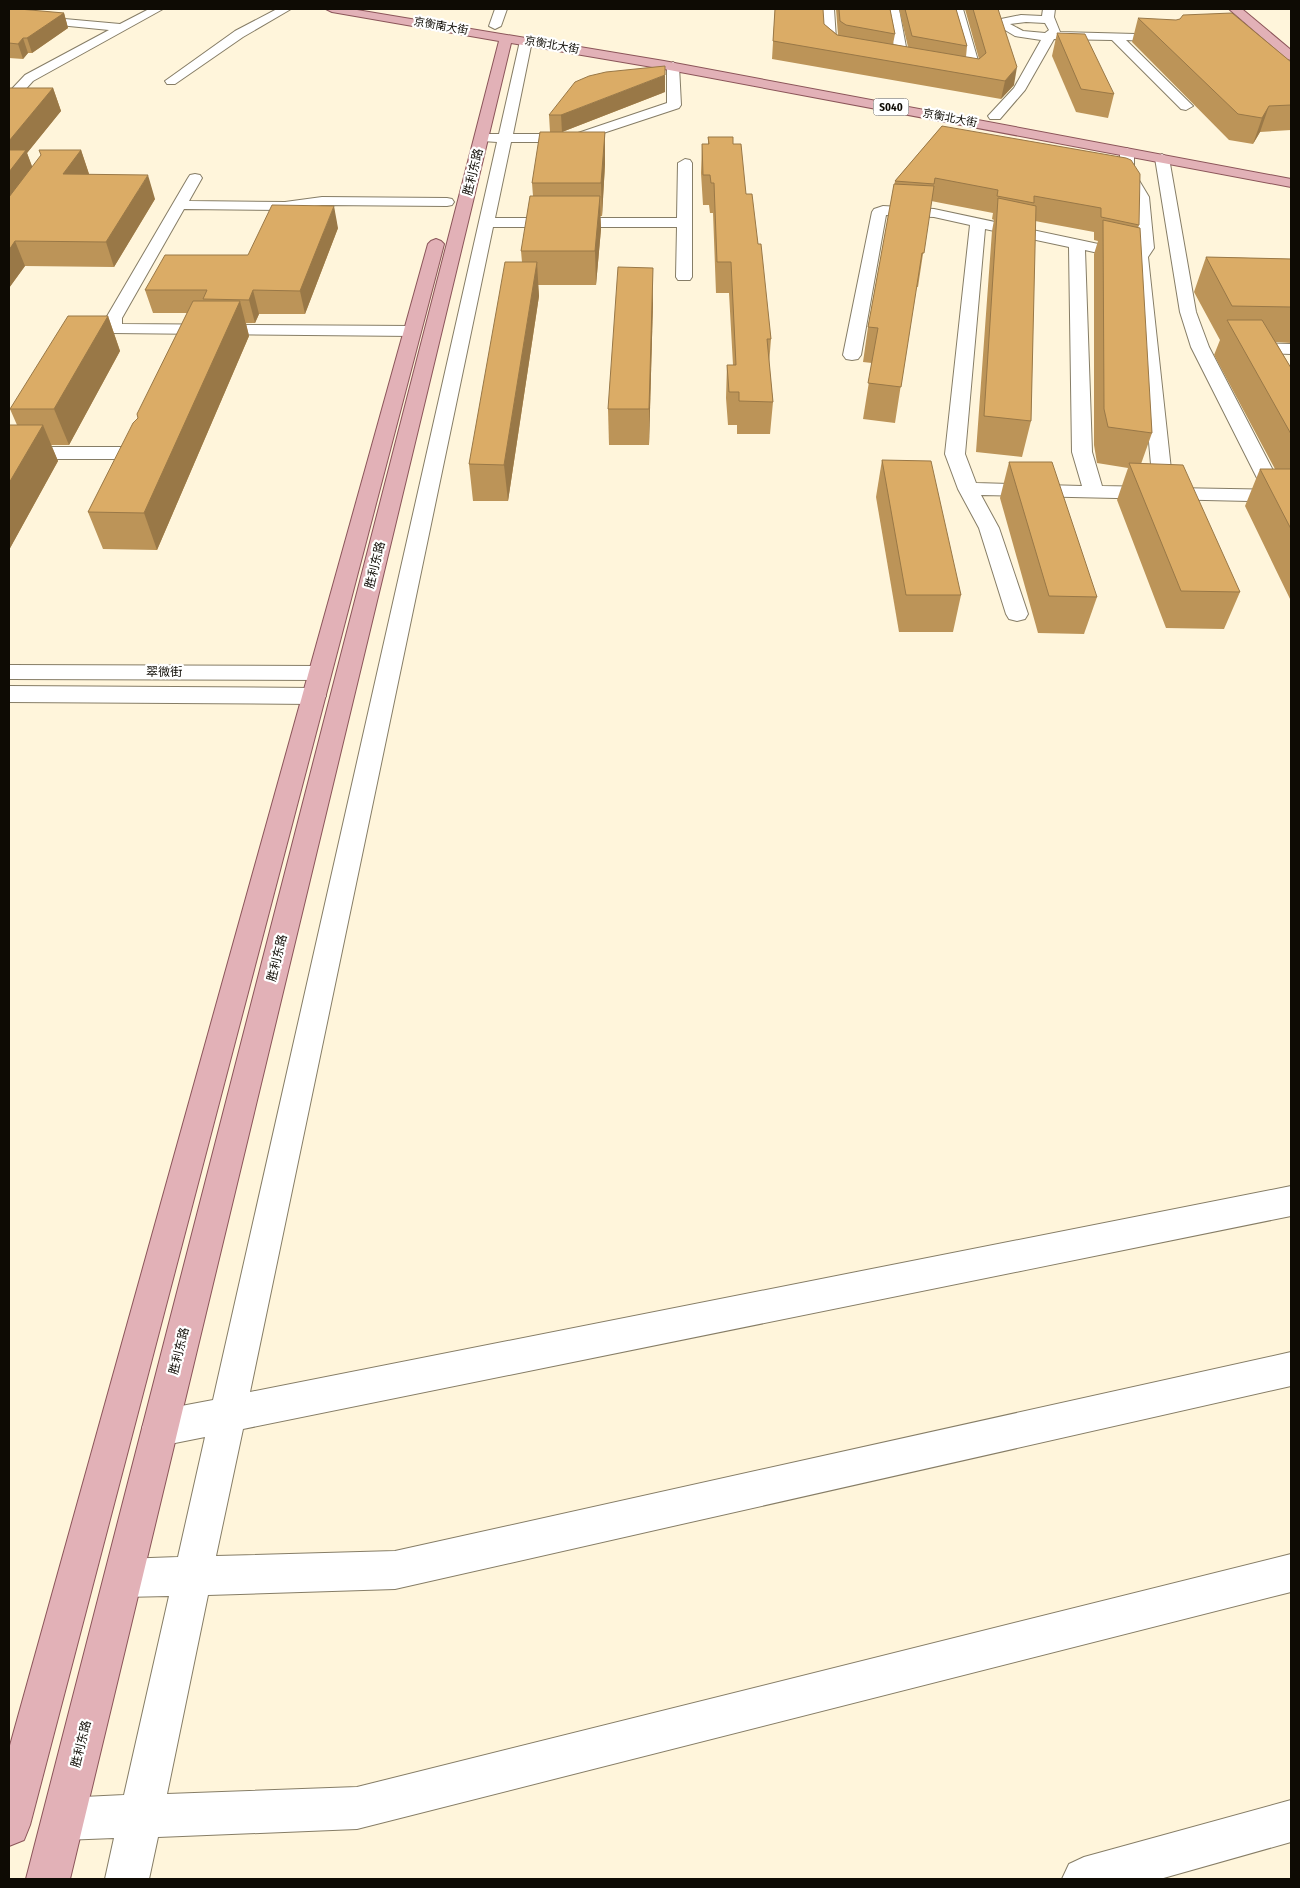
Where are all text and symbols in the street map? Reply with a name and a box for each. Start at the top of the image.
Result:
street label: 京衡南大街 [413,15,469,37]
street label: 京衡北大街 [524,34,580,56]
road number: S040 [874,98,908,115]
street label: 京衡北大街 [922,106,978,130]
street label: 胜利东路 [460,147,486,197]
street label: 胜利东路 [362,540,388,590]
street label: 翠微街 [146,665,182,679]
street label: 胜利东路 [264,933,290,983]
street label: 胜利东路 [166,1326,192,1376]
street label: 胜利东路 [68,1719,94,1769]

